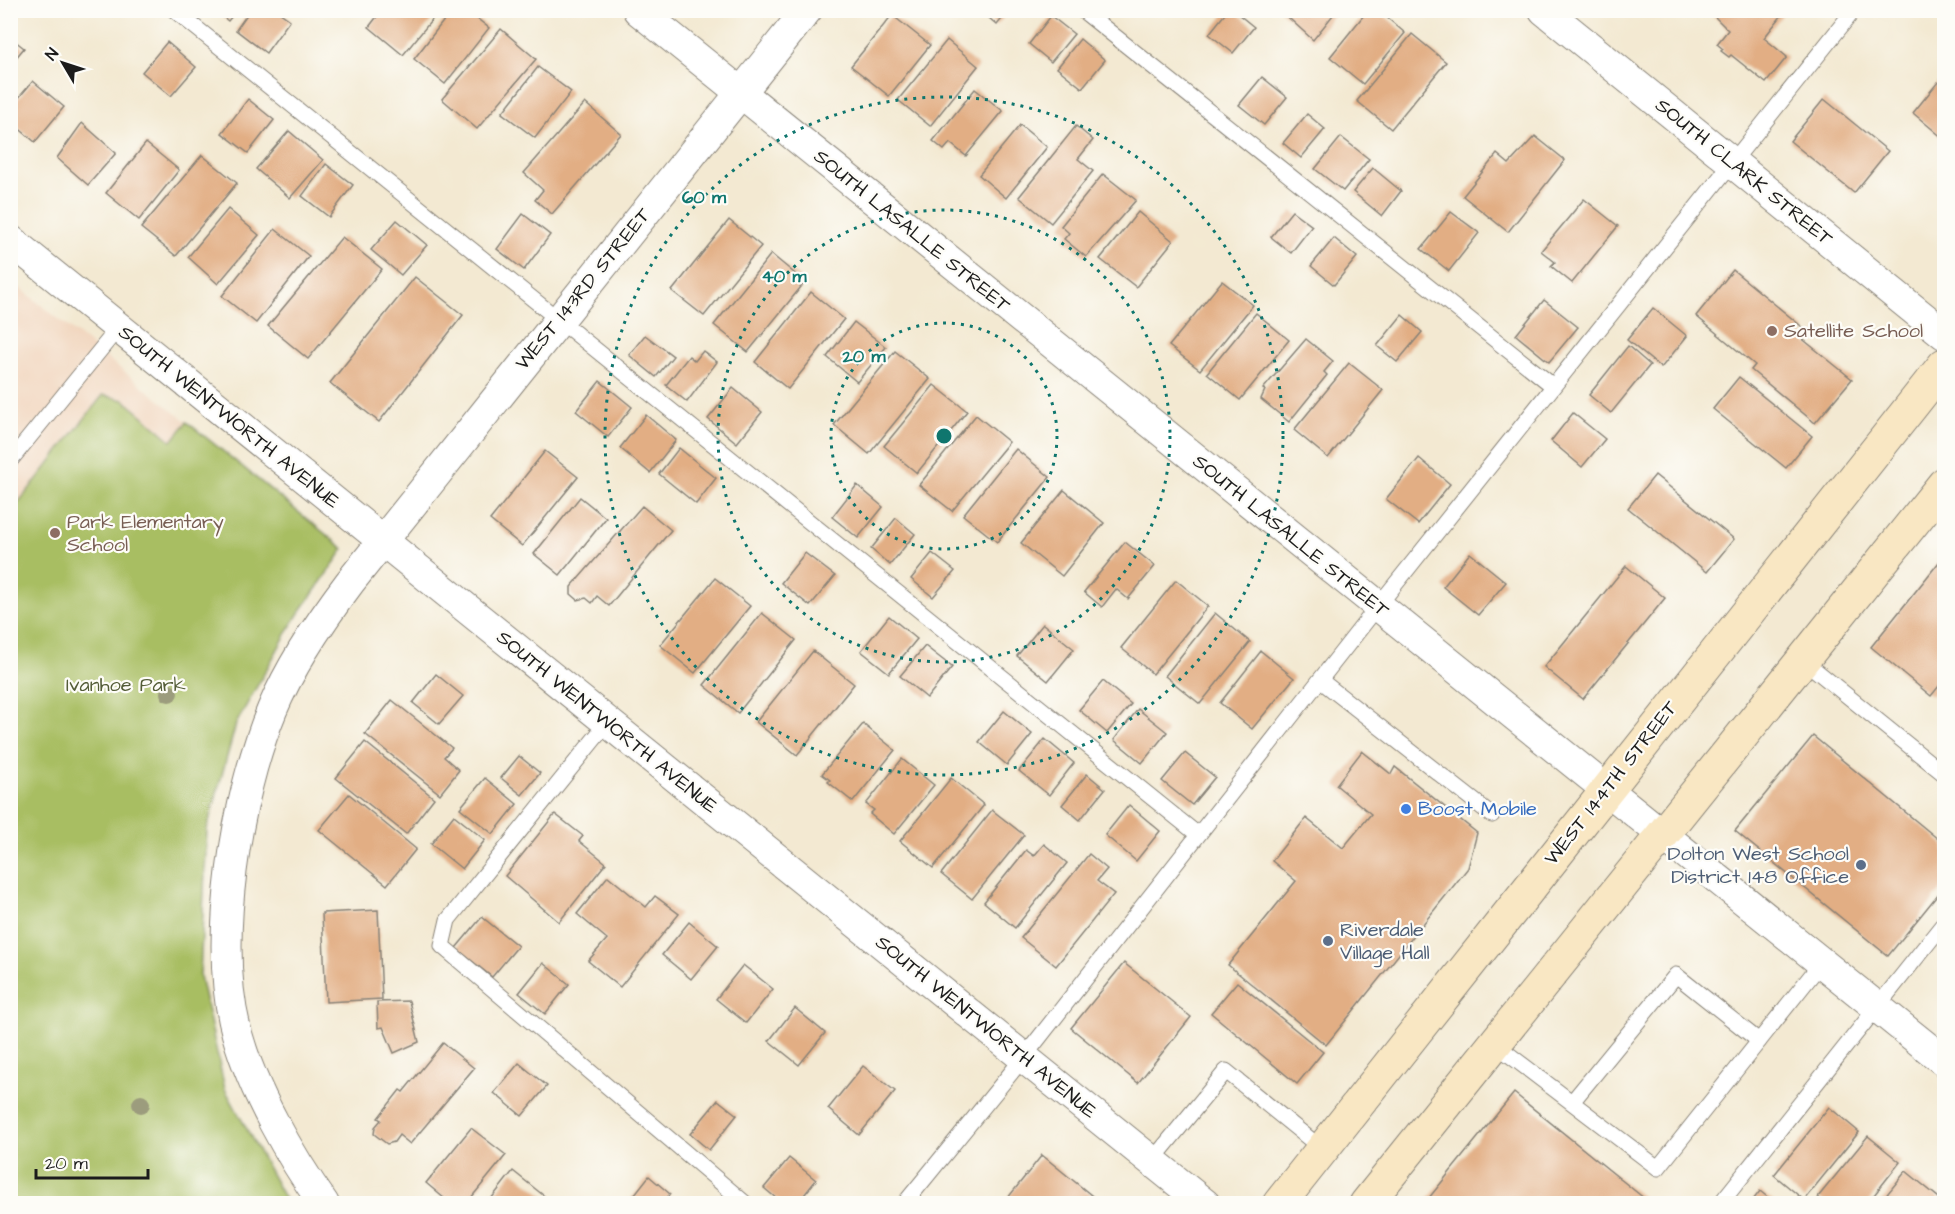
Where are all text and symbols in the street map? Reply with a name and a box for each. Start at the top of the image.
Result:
north arrow [33,33,93,93]
text: N [40,43,64,65]
street label: SOUTH CLARK STREET [1649,92,1839,253]
street label: SOUTH LASALLE STREET [808,143,1017,320]
text: 60 m [682,185,727,210]
street label: WEST 143RD STREET [509,202,658,376]
text: 40 m [762,264,807,289]
place label: Satellite School [1784,317,1923,345]
street label: SOUTH WENTWORTH AVENUE [112,319,346,515]
marker: Satellite School [1765,324,1779,338]
text: 20 m [842,344,886,369]
centre of rings [934,426,954,446]
street label: SOUTH LASALLE STREET [1187,448,1396,625]
place label: Park Elementary School [67,508,224,559]
marker: Park Elementary School [48,526,62,540]
street label: SOUTH WENTWORTH AVENUE [490,624,724,820]
park label: Ivanhoe Park [66,671,186,699]
street label: WEST 144TH STREET [1538,694,1685,871]
place label: Boost Mobile [1418,795,1537,823]
marker: Boost Mobile [1399,802,1413,816]
place label: Dolton West School District 148 Office [1667,840,1849,891]
marker: Dolton West School District 148 Office [1854,858,1868,872]
place label: Riverdale Village Hall [1340,916,1430,968]
street label: SOUTH WENTWORTH AVENUE [869,929,1103,1125]
marker: Riverdale Village Hall [1321,934,1335,948]
scale bar [36,1142,148,1180]
text: 20 m [45,1151,88,1176]

